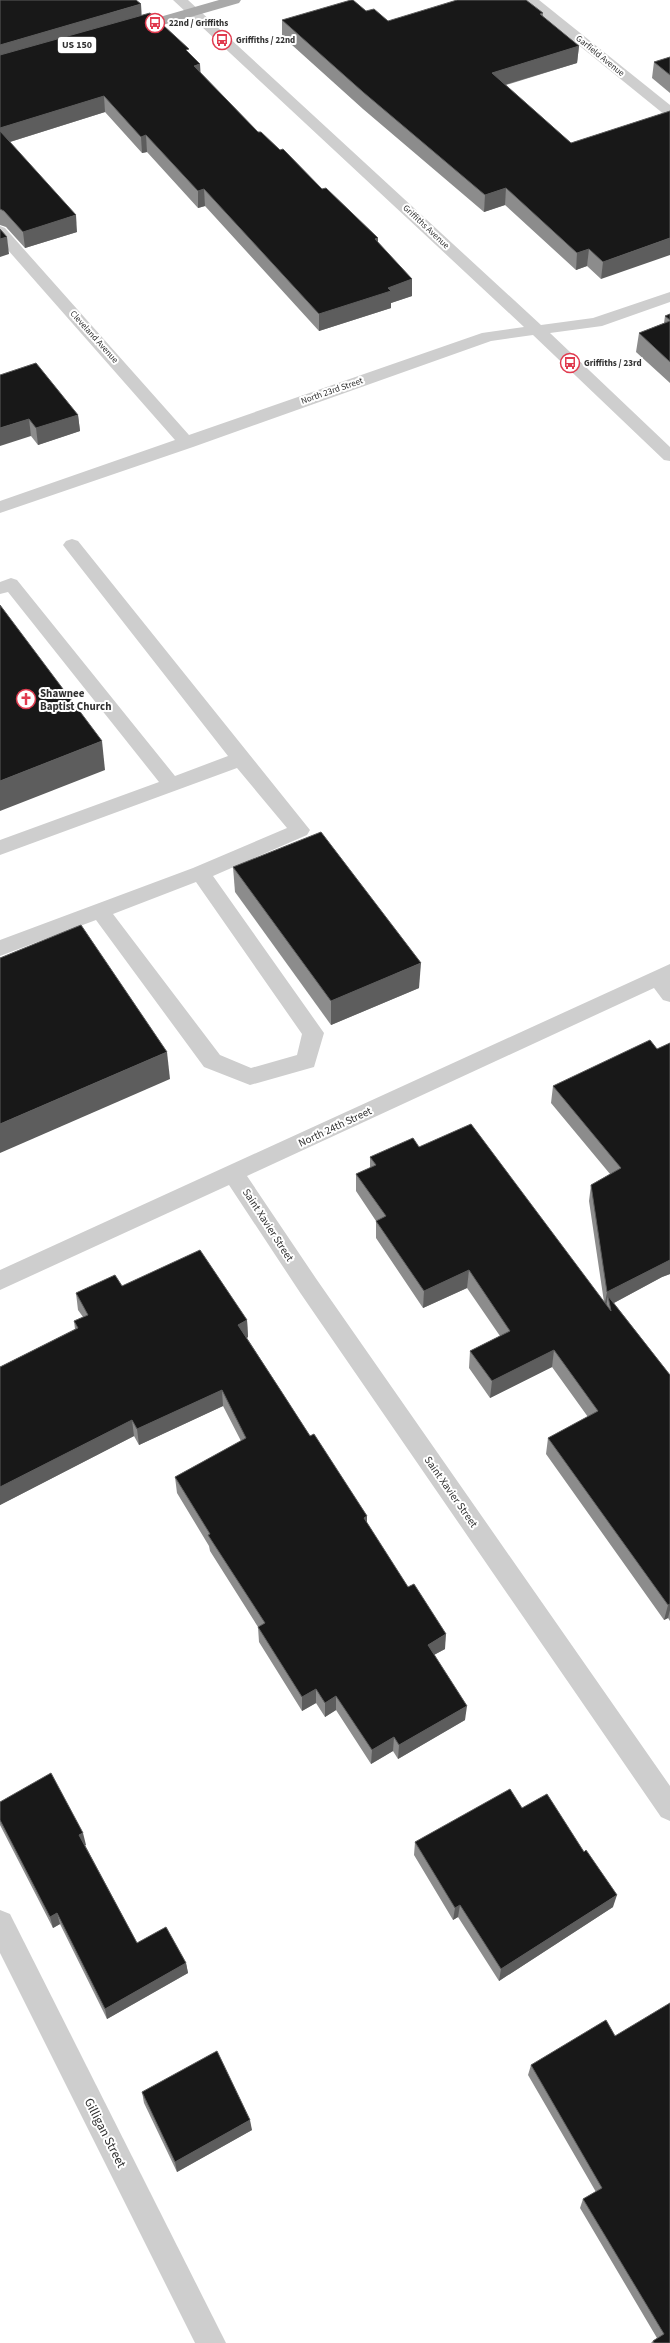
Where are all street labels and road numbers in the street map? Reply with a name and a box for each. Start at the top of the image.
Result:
street label: Garfield Avenue [573,32,628,80]
road number: US 150 [58,37,96,53]
street label: Griffiths Avenue [400,202,453,252]
street label: Cleveland Avenue [67,308,122,367]
street label: North 23rd Street [299,374,365,408]
street label: North 24th Street [296,1103,374,1151]
street label: Saint Xavier Street [239,1186,297,1265]
street label: Saint Xavier Street [421,1453,481,1531]
street label: Gilligan Street [80,2095,131,2172]

